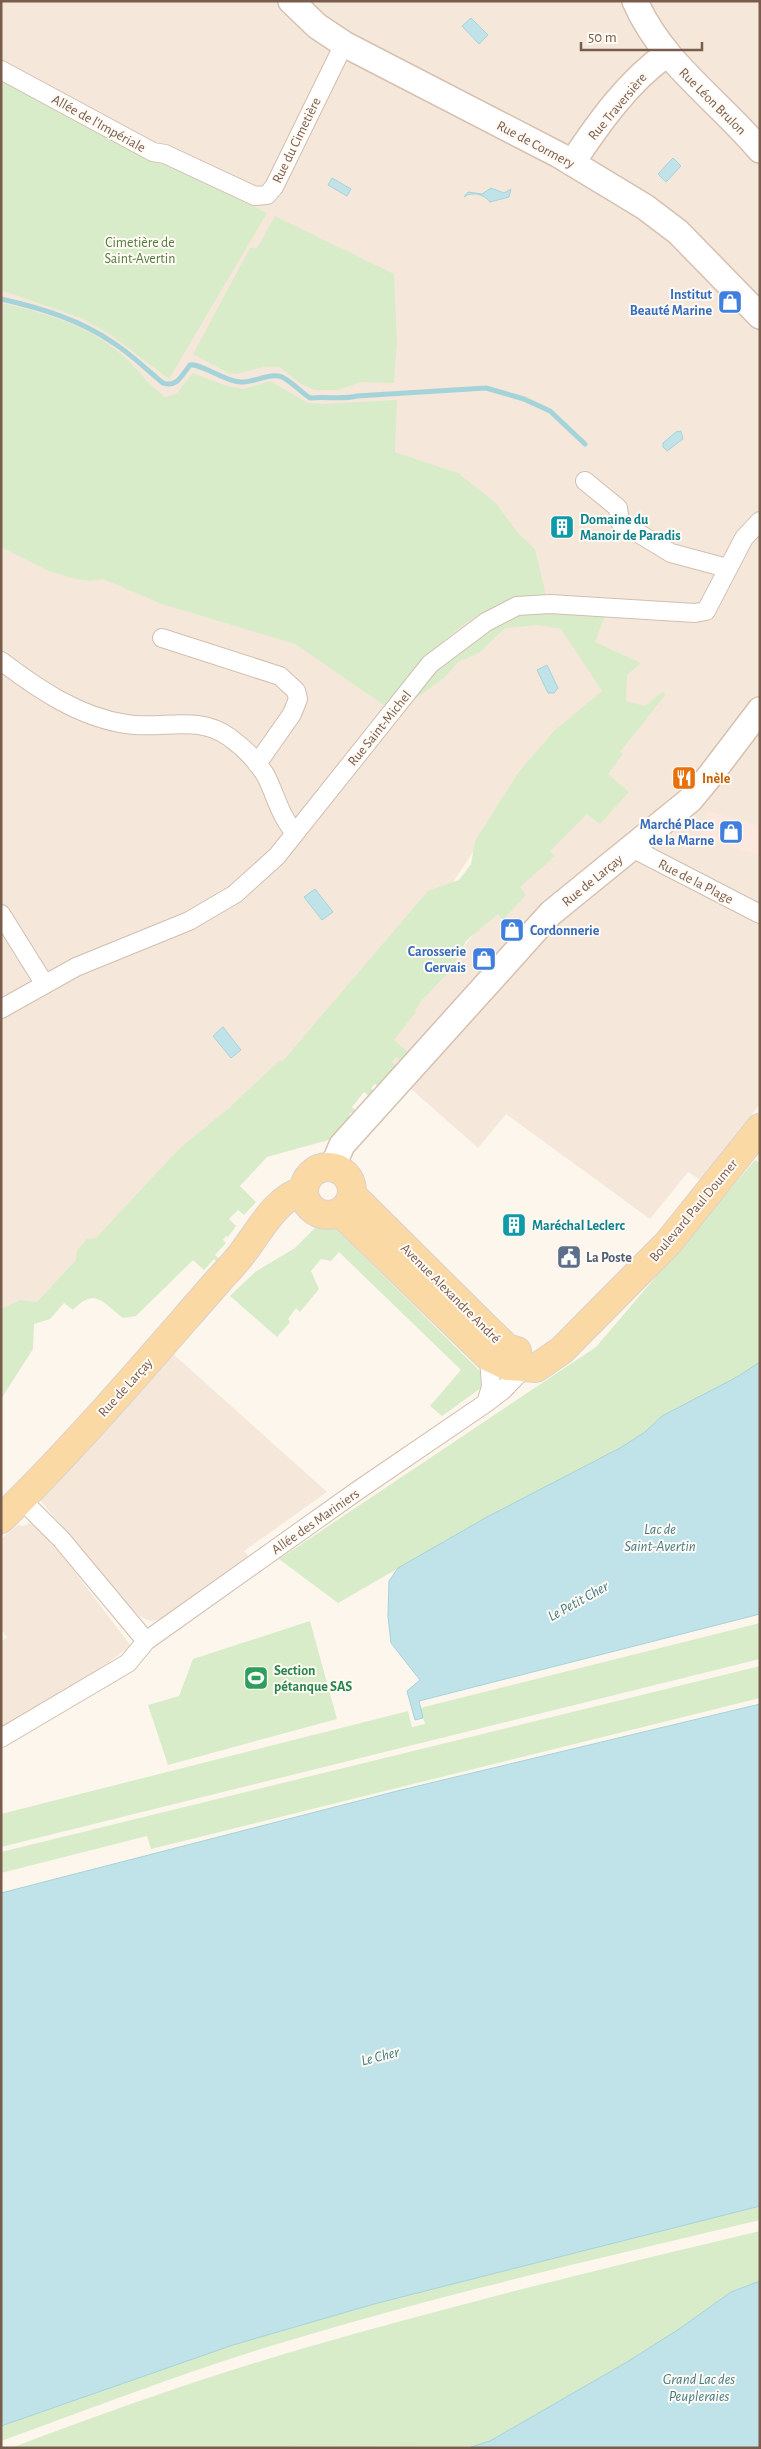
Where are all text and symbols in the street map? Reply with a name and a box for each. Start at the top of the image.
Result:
scale bar [581,20,702,52]
text: 50 m [588,30,617,45]
street label: Rue Léon Brulon [676,66,748,138]
street label: Rue Traversière [586,70,650,143]
street label: Allée de l'Impériale [49,92,148,155]
street label: Rue du Cimetière [270,95,324,186]
street label: Rue de Cormery [494,119,577,171]
park label: Cimetière de Saint-Avertin [105,236,175,266]
place label: Institut Beauté Marine [630,288,712,318]
shop icon: Institut Beauté Marine [717,289,743,315]
place label: Domaine du Manoir de Paradis [580,513,681,543]
building icon: Domaine du Manoir de Paradis [549,514,575,540]
street label: Rue Saint-Michel [345,688,414,769]
restaurant icon: Inèle [671,765,697,791]
place label: Inèle [702,772,731,786]
place label: Marché Place de la Marne [640,818,714,848]
shop icon: Marché Place de la Marne [718,819,744,845]
street label: Rue de Larçay [560,852,626,909]
street label: Rue de la Plage [656,857,735,907]
shop icon: Cordonnerie [499,917,525,943]
place label: Cordonnerie [530,924,600,938]
place label: Carosserie Gervais [408,945,466,975]
shop icon: Carosserie Gervais [471,946,497,972]
street label: Boulevard Paul Doumer [647,1156,741,1264]
building icon: Maréchal Leclerc [501,1212,527,1238]
place label: Maréchal Leclerc [532,1219,626,1233]
street label: Avenue Alexandre André [398,1241,503,1346]
public building icon: La Poste [556,1244,582,1270]
place label: La Poste [586,1251,632,1265]
street label: Rue de Larçay [96,1356,156,1420]
street label: Allée des Mariniers [269,1486,362,1557]
water label: Lac de Saint-Avertin [624,1522,696,1554]
water label: Le Petit Cher [545,1578,612,1624]
place label: Section pétanque SAS [274,1664,352,1694]
sports icon: Section pétanque SAS [243,1665,269,1691]
water label: Le Cher [359,2044,402,2068]
water label: Grand Lac des Peupleraies [663,2372,735,2404]

